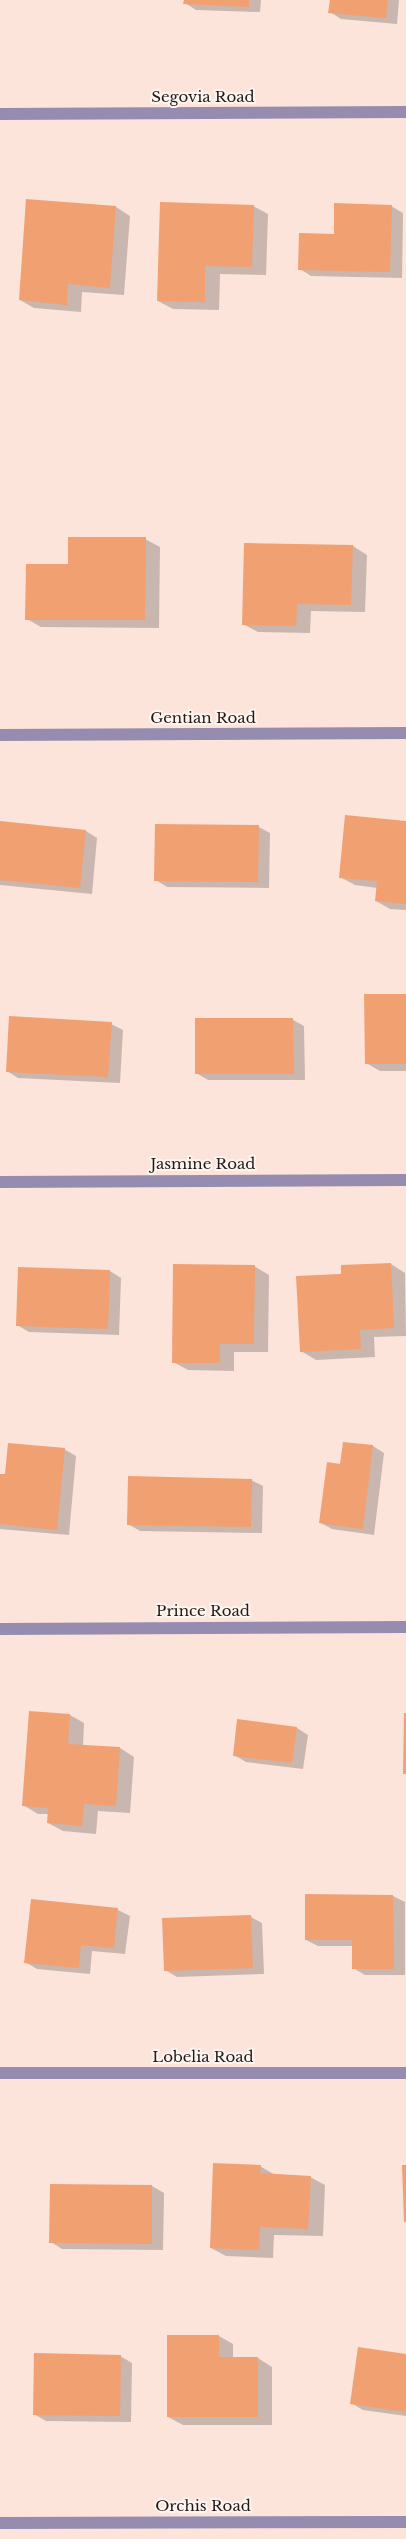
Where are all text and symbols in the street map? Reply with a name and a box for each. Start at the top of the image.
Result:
street label: Segovia Road [151,87,255,106]
street label: Gentian Road [150,708,256,727]
street label: Jasmine Road [149,1154,255,1173]
street label: Prince Road [156,1601,250,1620]
street label: Lobelia Road [152,2047,254,2066]
street label: Orchis Road [155,2496,251,2515]

